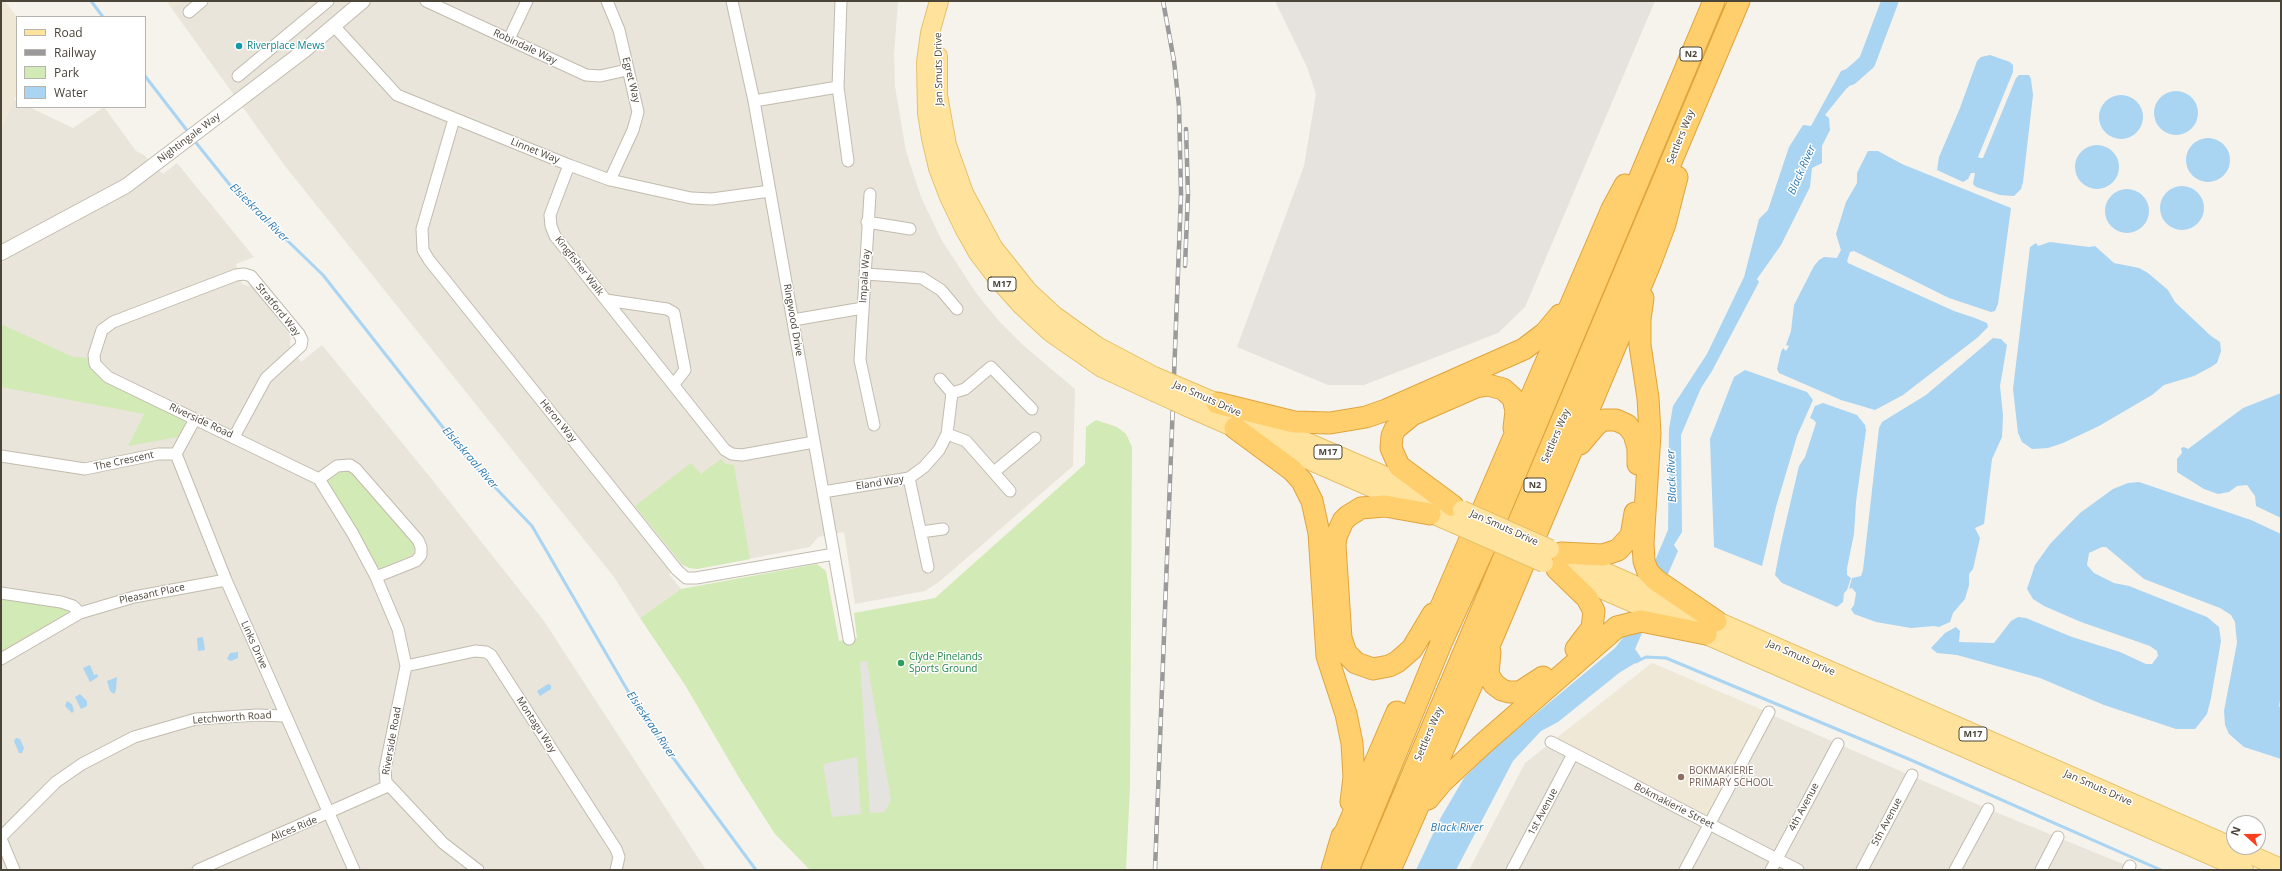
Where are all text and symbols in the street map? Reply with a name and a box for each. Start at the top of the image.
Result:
legend [16,16,146,108]
text: Road [54,24,83,41]
street label: Robindale Way [491,27,559,67]
street label: Jan Smuts Drive [932,32,946,106]
place label: Riverplace Mews [247,40,325,52]
marker: Riverplace Mews [234,41,244,51]
text: Railway [54,44,96,61]
road number: N2 [1680,47,1702,61]
street label: Egret Way [620,56,642,104]
text: Park [54,64,79,81]
text: Water [54,84,88,101]
street label: Settlers Way [1665,108,1697,166]
street label: Nightingale Way [155,111,223,165]
street label: Linnet Way [509,136,561,166]
water label: Black River [1785,143,1819,197]
water label: Elsieskraal River [227,181,291,245]
street label: Kingfisher Walk [552,234,606,298]
street label: Impala Way [857,249,873,303]
road number: M17 [988,277,1016,291]
street label: Stratford Way [253,281,303,339]
street label: Ringwood Drive [781,283,805,357]
street label: Jan Smuts Drive [1171,379,1243,419]
street label: Heron Way [537,397,579,445]
street label: Riverside Road [167,401,235,441]
street label: Settlers Way [1539,407,1573,465]
water label: Elsieskraal River [439,424,501,492]
road number: M17 [1314,445,1342,459]
street label: The Crescent [93,449,155,473]
water label: Black River [1664,449,1680,503]
street label: Eland Way [855,473,905,493]
road number: N2 [1524,478,1546,492]
street label: Jan Smuts Drive [1468,508,1540,548]
street label: Pleasant Place [118,581,186,607]
street label: Links Drive [238,619,270,671]
street label: Jan Smuts Drive [1765,638,1837,678]
place label: Clyde Pinelands Sports Ground [909,651,983,674]
marker: Clyde Pinelands Sports Ground [896,658,906,668]
water label: Elsieskraal River [624,689,678,761]
street label: Montagu Way [513,695,559,755]
street label: Settlers Way [1412,705,1446,763]
street label: Riverside Road [380,706,404,776]
street label: Letchworth Road [192,709,272,727]
road number: M17 [1959,727,1987,741]
place label: BOKMAKIERIE PRIMARY SCHOOL [1689,765,1774,788]
street label: Jan Smuts Drive [2062,768,2134,808]
marker: BOKMAKIERIE PRIMARY SCHOOL [1676,772,1686,782]
street label: Bokmakierie Street [1632,781,1716,831]
street label: 4th Avenue [1786,781,1822,833]
street label: 1st Avenue [1526,786,1560,838]
street label: 5th Avenue [1869,796,1905,848]
street label: Alices Ride [269,814,319,844]
north arrow [2226,815,2266,855]
water label: Black River [1431,821,1483,835]
text: N [2227,824,2244,838]

